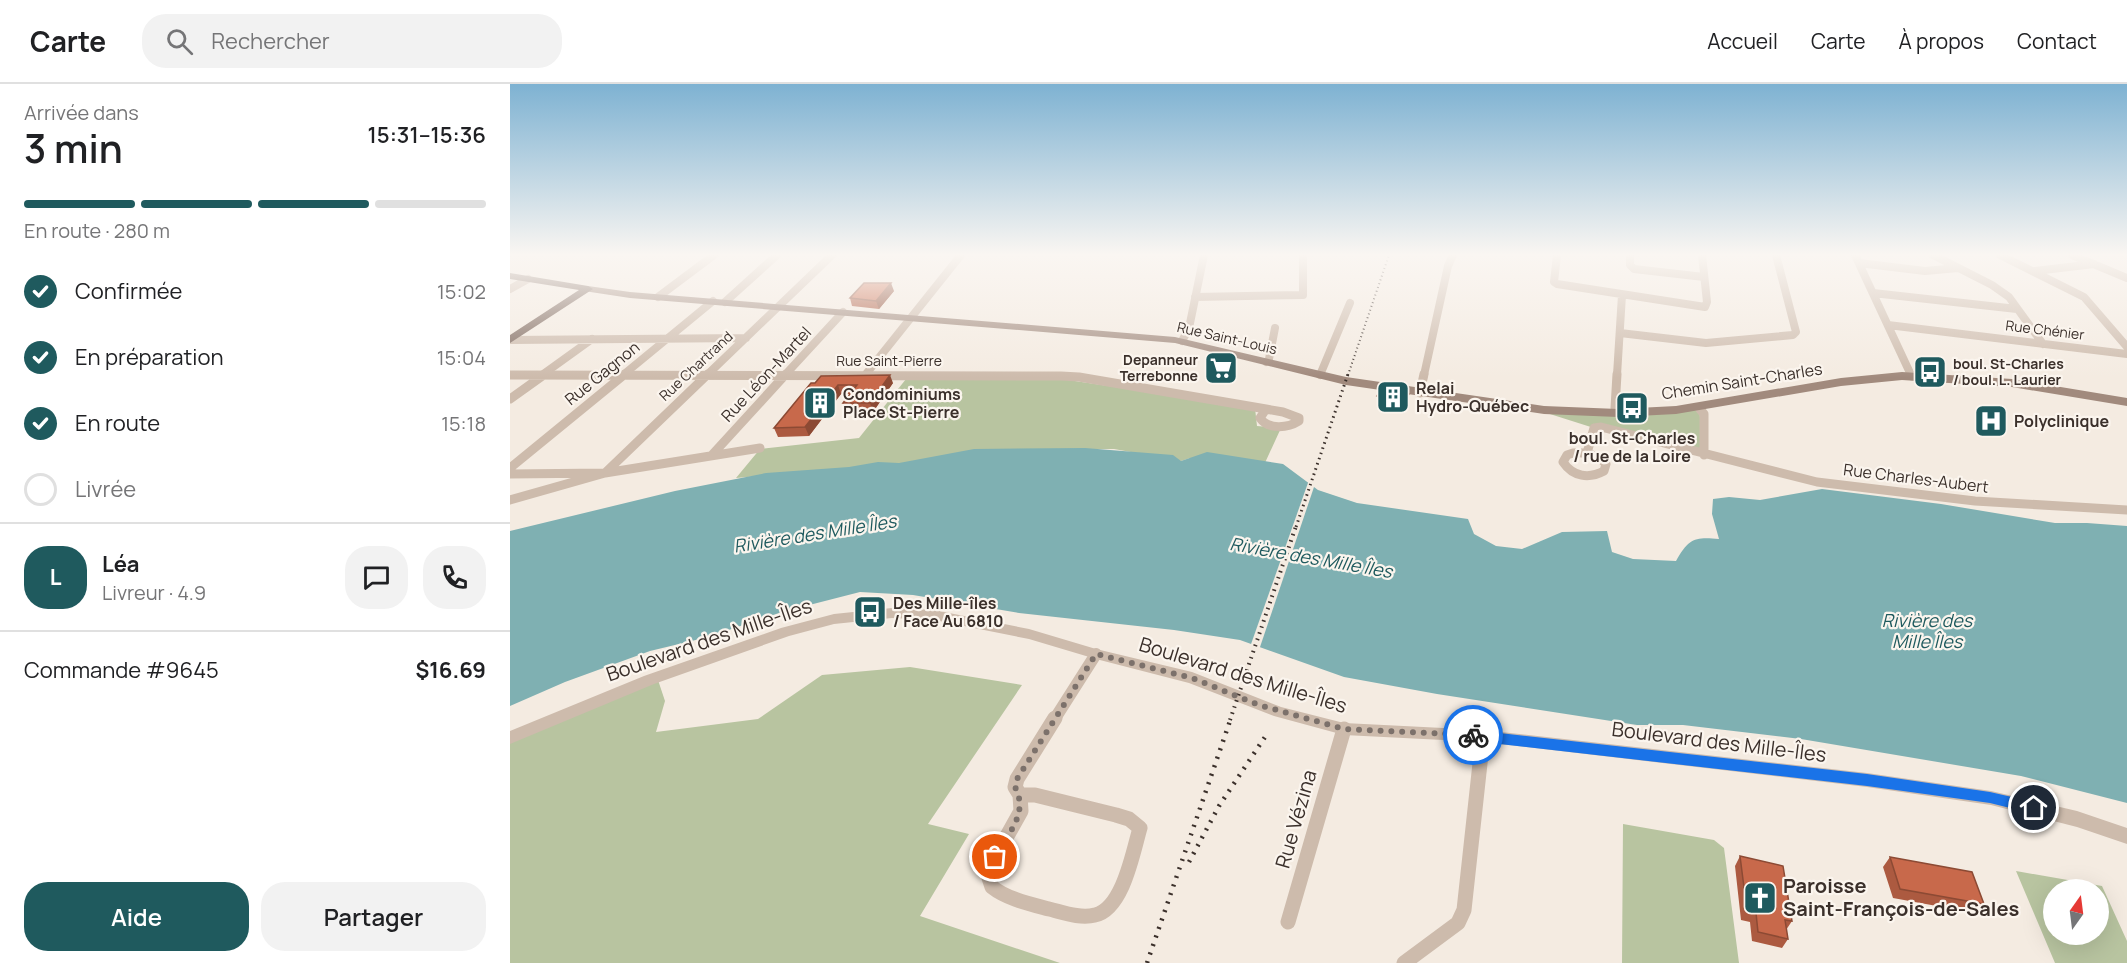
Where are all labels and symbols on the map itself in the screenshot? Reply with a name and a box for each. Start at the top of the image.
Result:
street label: Rue Chénier [2005,315,2086,344]
street label: Rue Saint-Louis [1175,317,1279,358]
street label: Rue Léon-Martel [716,322,816,426]
street label: Rue Chartrand [655,327,737,405]
street label: Rue Gagnon [560,336,644,410]
place label: Depanneur Terrebonne [1120,350,1198,385]
supermarket icon: Depanneur Terrebonne [1203,350,1239,386]
street label: Rue Saint-Pierre [836,351,942,370]
bus stop icon: boul. St-Charles / boul. L. Laurier [1912,354,1948,390]
place label: boul. St-Charles / boul. L. Laurier [1953,354,2064,389]
street label: Chemin Saint-Charles [1660,357,1824,405]
place label: Relai Hydro-Québec [1416,377,1529,417]
building icon: Relai Hydro-Québec [1375,379,1411,415]
place label: Condominiums Place St-Pierre [843,383,961,423]
building icon: Condominiums Place St-Pierre [802,385,838,421]
bus stop icon: boul. St-Charles / rue de la Loire [1614,390,1650,426]
hospital icon: Polyclinique [1973,403,2009,439]
place label: Polyclinique [2014,410,2109,432]
place label: boul. St-Charles / rue de la Loire [1569,427,1696,467]
street label: Rue Charles-Aubert [1842,458,1990,498]
water label: Rivière des Mille Îles [732,508,899,558]
water label: Rivière des Mille Îles [1228,531,1396,583]
street label: Boulevard des Mille-Îles [602,592,815,687]
place label: Des Mille-îles / Face Au 6810 [893,592,1003,632]
bus stop icon: Des Mille-îles / Face Au 6810 [852,594,888,630]
water label: Rivière des Mille Îles [1882,608,1974,653]
street label: Boulevard des Mille-Îles [1136,630,1350,719]
courier [1443,705,1503,765]
street label: Boulevard des Mille-Îles [1610,715,1828,768]
street label: Rue Vézina [1269,766,1322,871]
pin [2008,782,2059,833]
pin [969,831,1020,882]
place label: Paroisse Saint-François-de-Sales [1783,872,2019,922]
north arrow [2043,879,2109,945]
church icon: Paroisse Saint-François-de-Sales [1742,880,1778,916]

